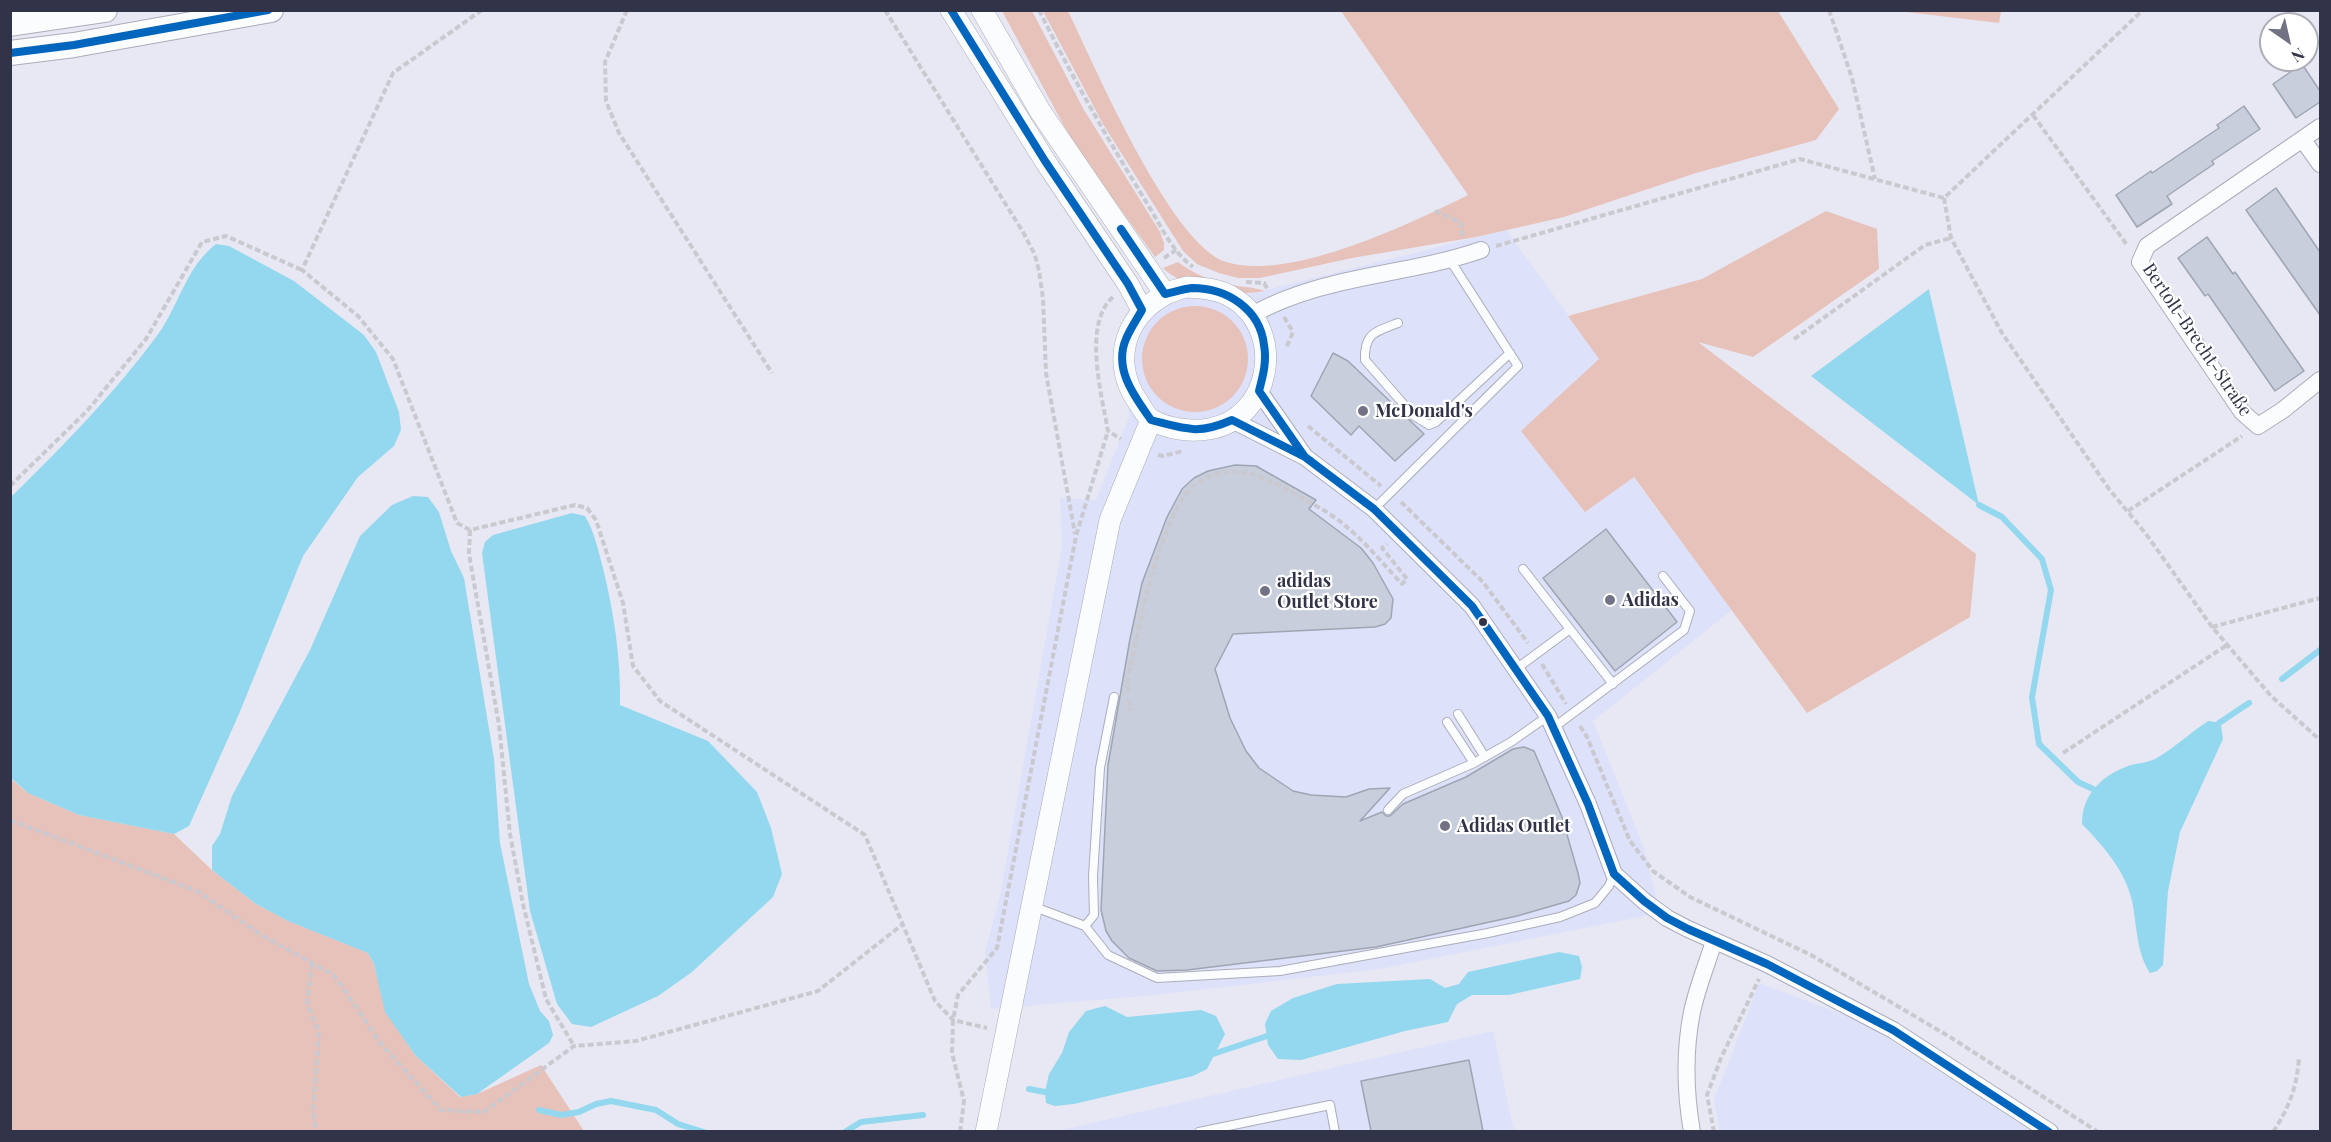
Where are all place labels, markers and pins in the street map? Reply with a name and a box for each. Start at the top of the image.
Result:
place label: McDonald's [1375,400,1473,422]
marker: McDonald's [1356,404,1370,418]
place label: adidas Outlet Store [1277,570,1378,612]
marker: adidas Outlet Store [1258,584,1272,598]
place label: Adidas [1622,589,1679,611]
marker: Adidas [1603,593,1617,607]
unlabelled marker [1477,616,1489,628]
place label: Adidas Outlet [1457,815,1570,837]
marker: Adidas Outlet [1438,819,1452,833]

